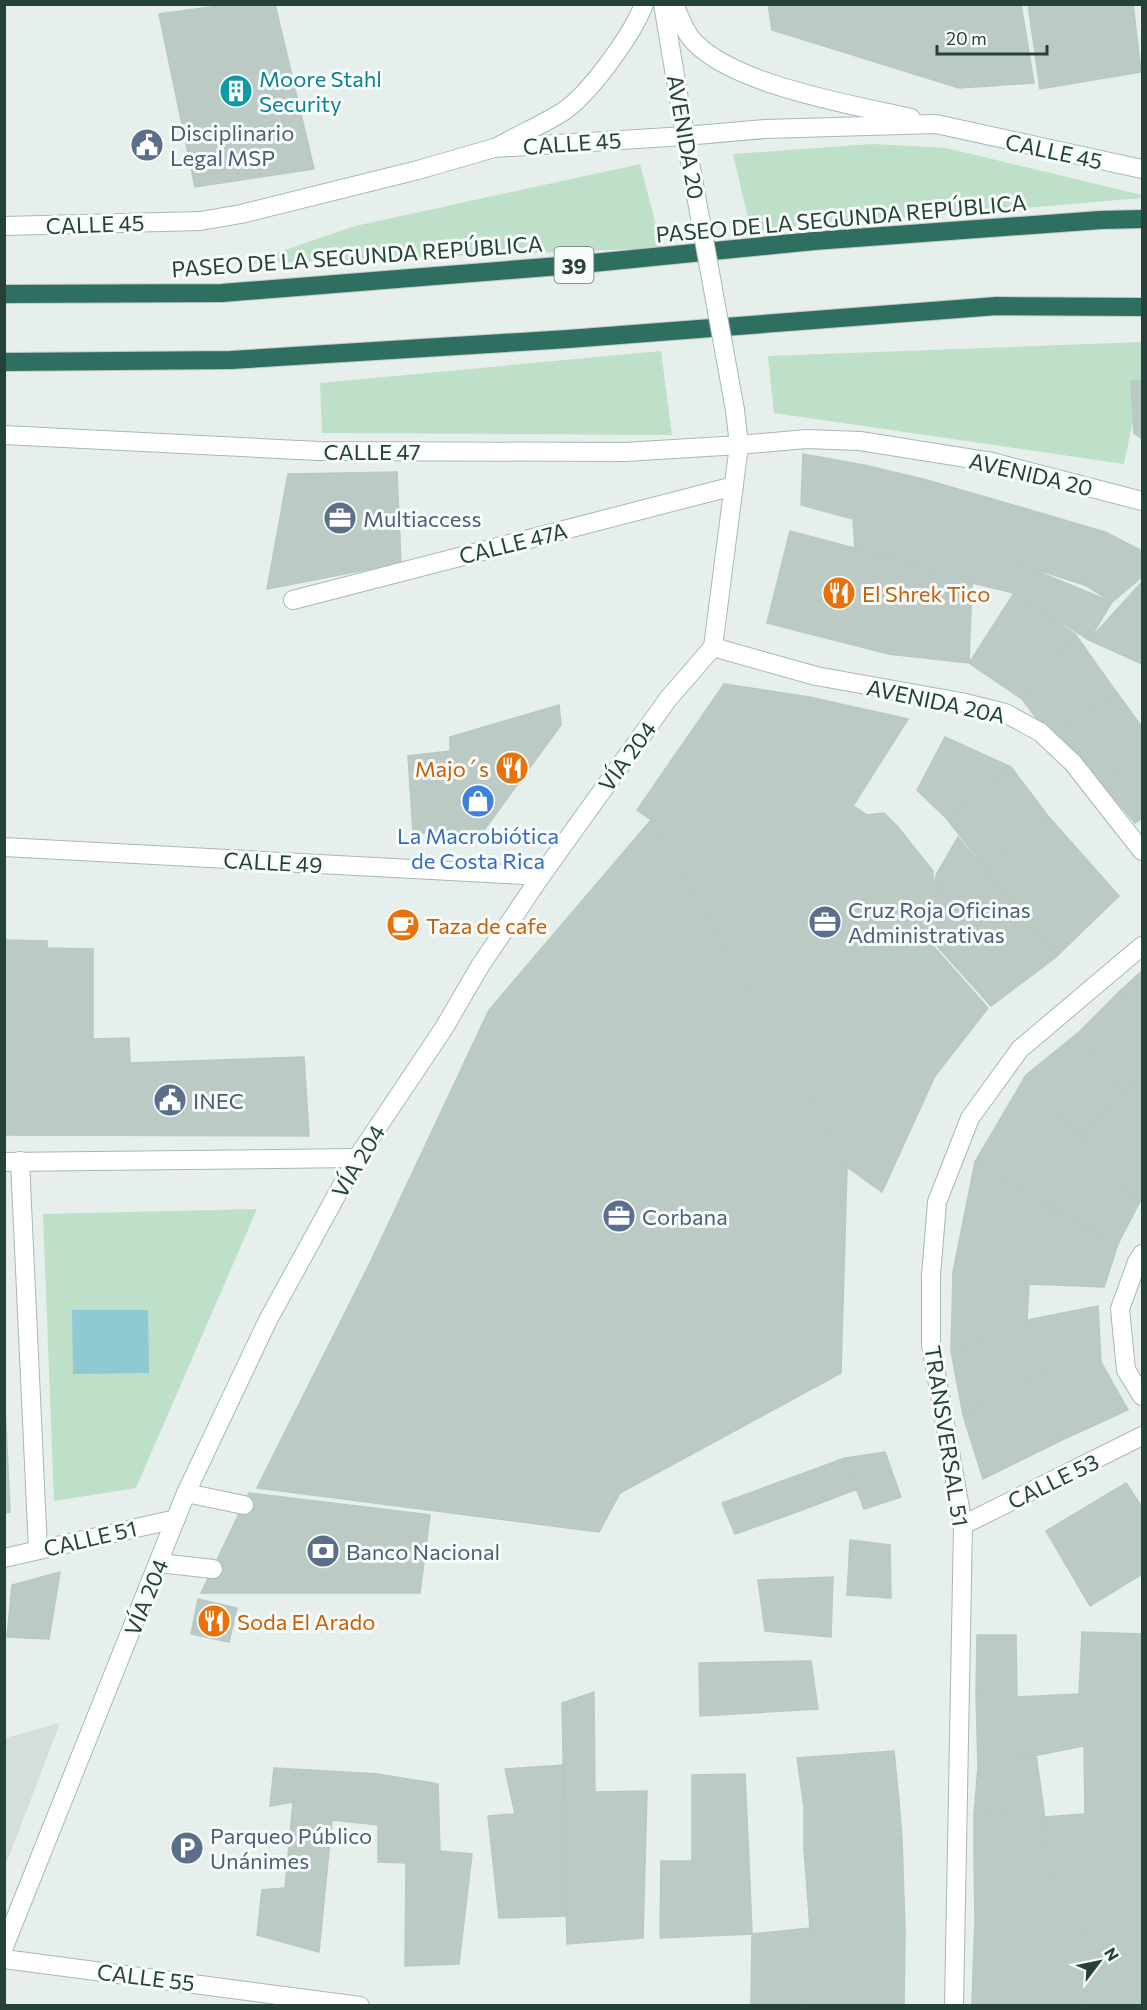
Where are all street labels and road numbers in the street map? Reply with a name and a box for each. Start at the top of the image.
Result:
street label: AVENIDA 20 [662,73,710,201]
street label: CALLE 45 [522,126,622,160]
street label: CALLE 45 [1003,128,1105,174]
street label: PASEO DE LA SEGUNDA REPÚBLICA [655,188,1027,248]
street label: CALLE 45 [45,209,145,239]
street label: PASEO DE LA SEGUNDA REPÚBLICA [171,230,543,282]
road number: 39 [554,247,594,283]
street label: CALLE 47 [323,438,421,465]
street label: AVENIDA 20 [967,447,1095,501]
street label: CALLE 47A [456,517,570,569]
street label: AVENIDA 20A [864,673,1008,729]
street label: VÍA 204 [592,716,662,796]
street label: CALLE 49 [223,846,323,878]
street label: VÍA 204 [326,1120,390,1202]
street label: TRANSVERSAL 51 [919,1344,975,1528]
street label: CALLE 53 [1003,1447,1103,1515]
street label: CALLE 51 [41,1514,139,1562]
street label: VÍA 204 [118,1555,174,1639]
street label: CALLE 55 [96,1958,196,1996]

